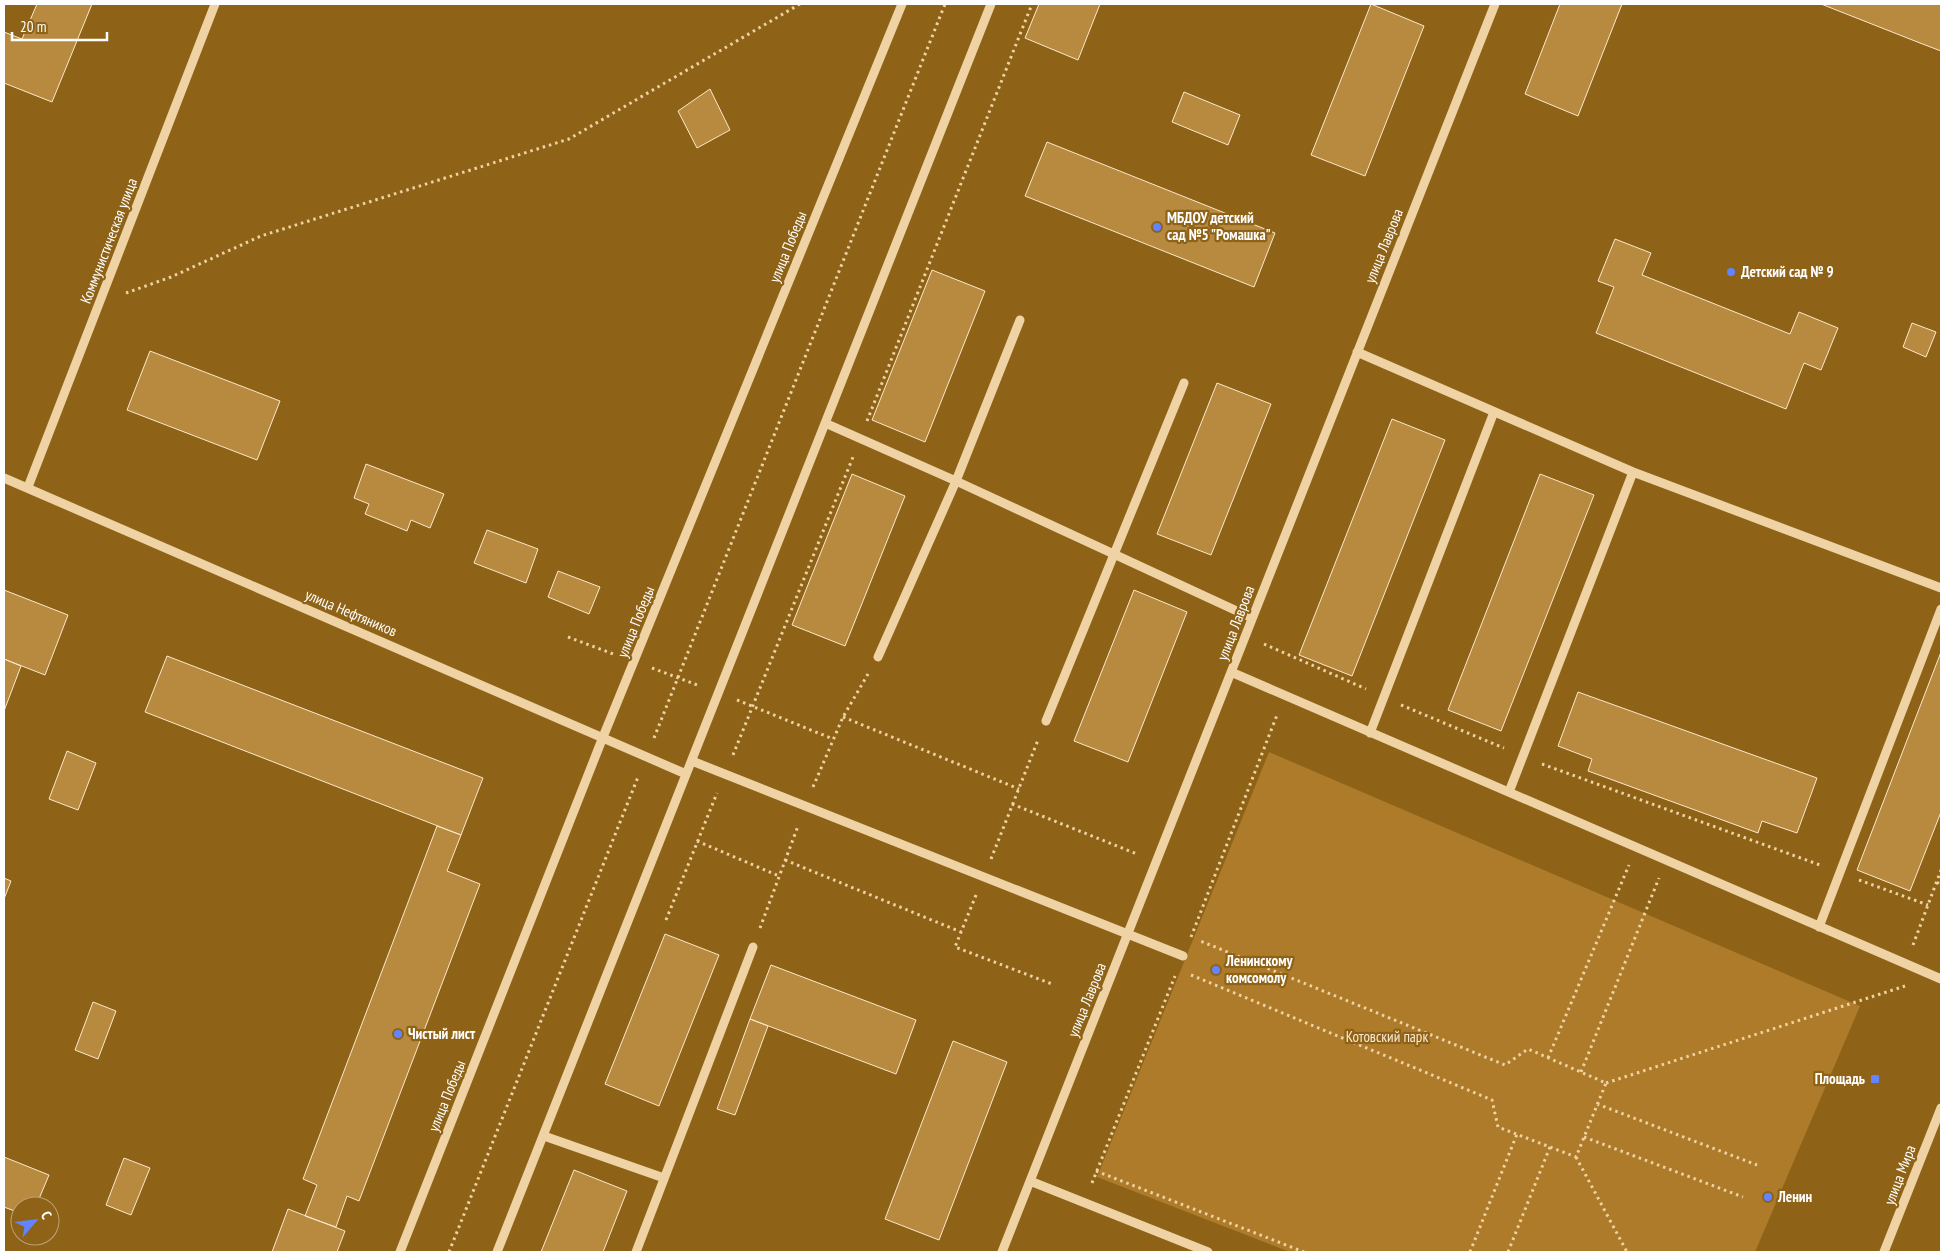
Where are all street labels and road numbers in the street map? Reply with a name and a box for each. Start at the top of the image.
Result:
street label: Коммунистическая улица [76,175,141,306]
street label: улица Лаврова [1360,206,1407,286]
street label: улица Победы [765,208,810,285]
street label: улица Победы [613,583,658,660]
street label: улица Лаврова [1213,583,1258,663]
street label: улица Нефтяников [302,585,400,640]
street label: улица Лаврова [1063,960,1110,1040]
street label: улица Победы [424,1057,469,1134]
street label: улица Мира [1879,1142,1920,1207]

